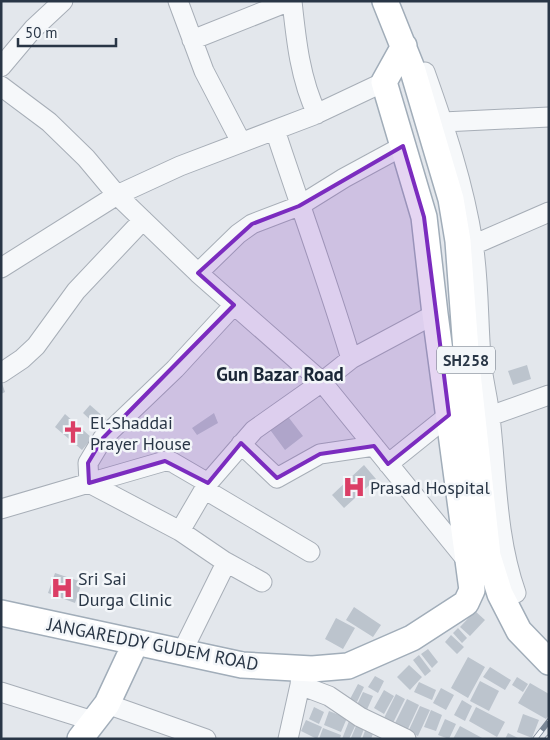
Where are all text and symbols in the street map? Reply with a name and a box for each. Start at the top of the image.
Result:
scale bar [18,15,115,47]
text: 50 m [25,23,58,42]
road number: SH258 [437,346,495,374]
district label: Gun Bazar Road [216,362,344,386]
place label: El-Shaddai Prayer House [90,411,191,455]
church icon: El-Shaddai Prayer House [60,419,86,445]
hospital icon: Prasad Hospital [341,474,367,500]
place label: Prasad Hospital [370,476,490,499]
place label: Sri Sai Durga Clinic [78,567,172,611]
hospital icon: Sri Sai Durga Clinic [49,575,75,601]
street label: JANGAREDDY GUDEM ROAD [45,612,260,676]

